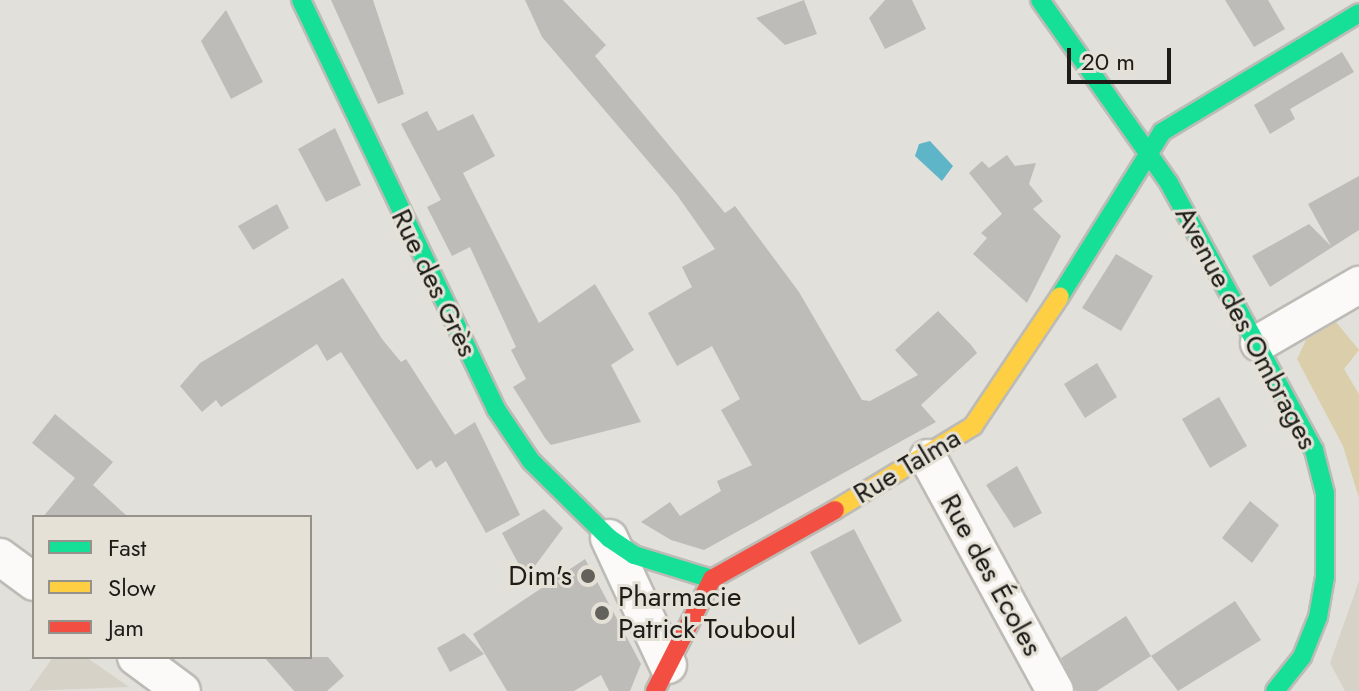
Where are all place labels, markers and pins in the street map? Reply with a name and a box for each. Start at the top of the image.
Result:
place label: Dim's [508,559,572,593]
marker: Dim's [579,567,597,585]
place label: Pharmacie Patrick Touboul [618,580,796,646]
marker: Pharmacie Patrick Touboul [593,604,611,622]

